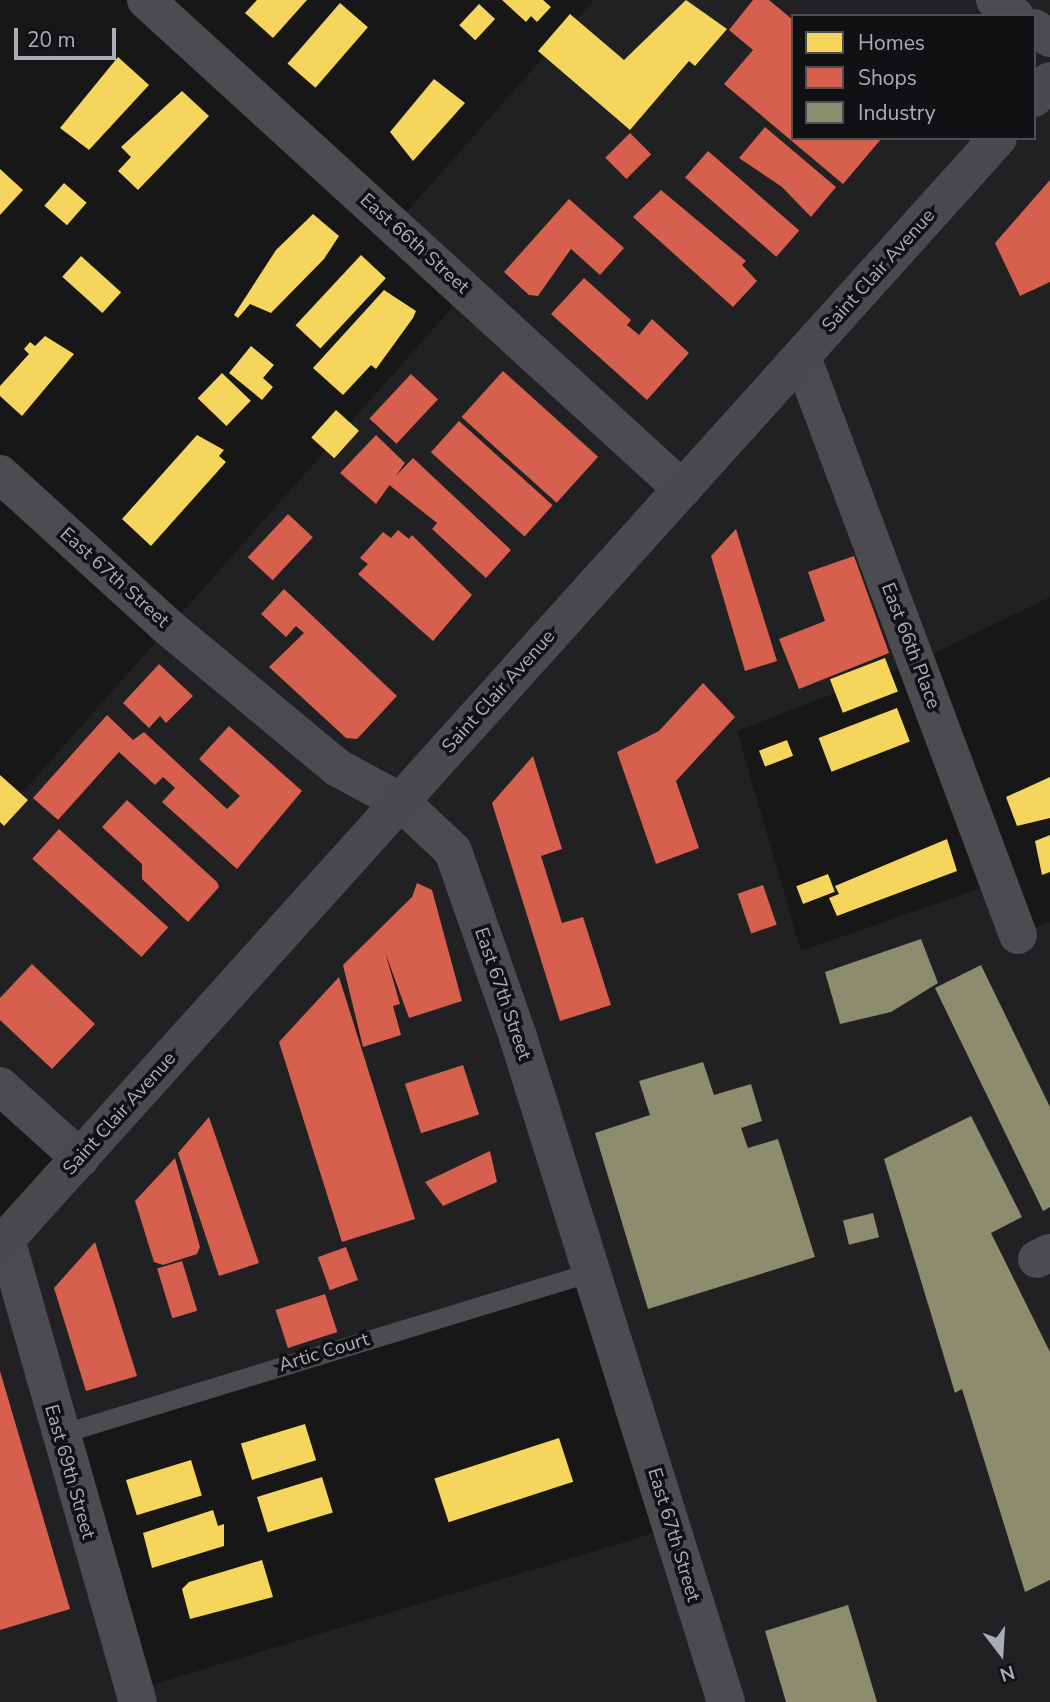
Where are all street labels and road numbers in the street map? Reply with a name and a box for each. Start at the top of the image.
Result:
street label: East 66th Street [355,189,473,299]
street label: Saint Clair Avenue [818,205,940,337]
street label: East 67th Street [55,523,173,633]
street label: East 66th Place [876,580,944,712]
street label: Saint Clair Avenue [438,626,560,758]
street label: East 67th Street [469,925,535,1063]
street label: Saint Clair Avenue [59,1048,181,1180]
street label: Artic Court [276,1328,372,1378]
street label: East 69th Street [39,1402,99,1542]
street label: East 67th Street [642,1465,704,1605]

